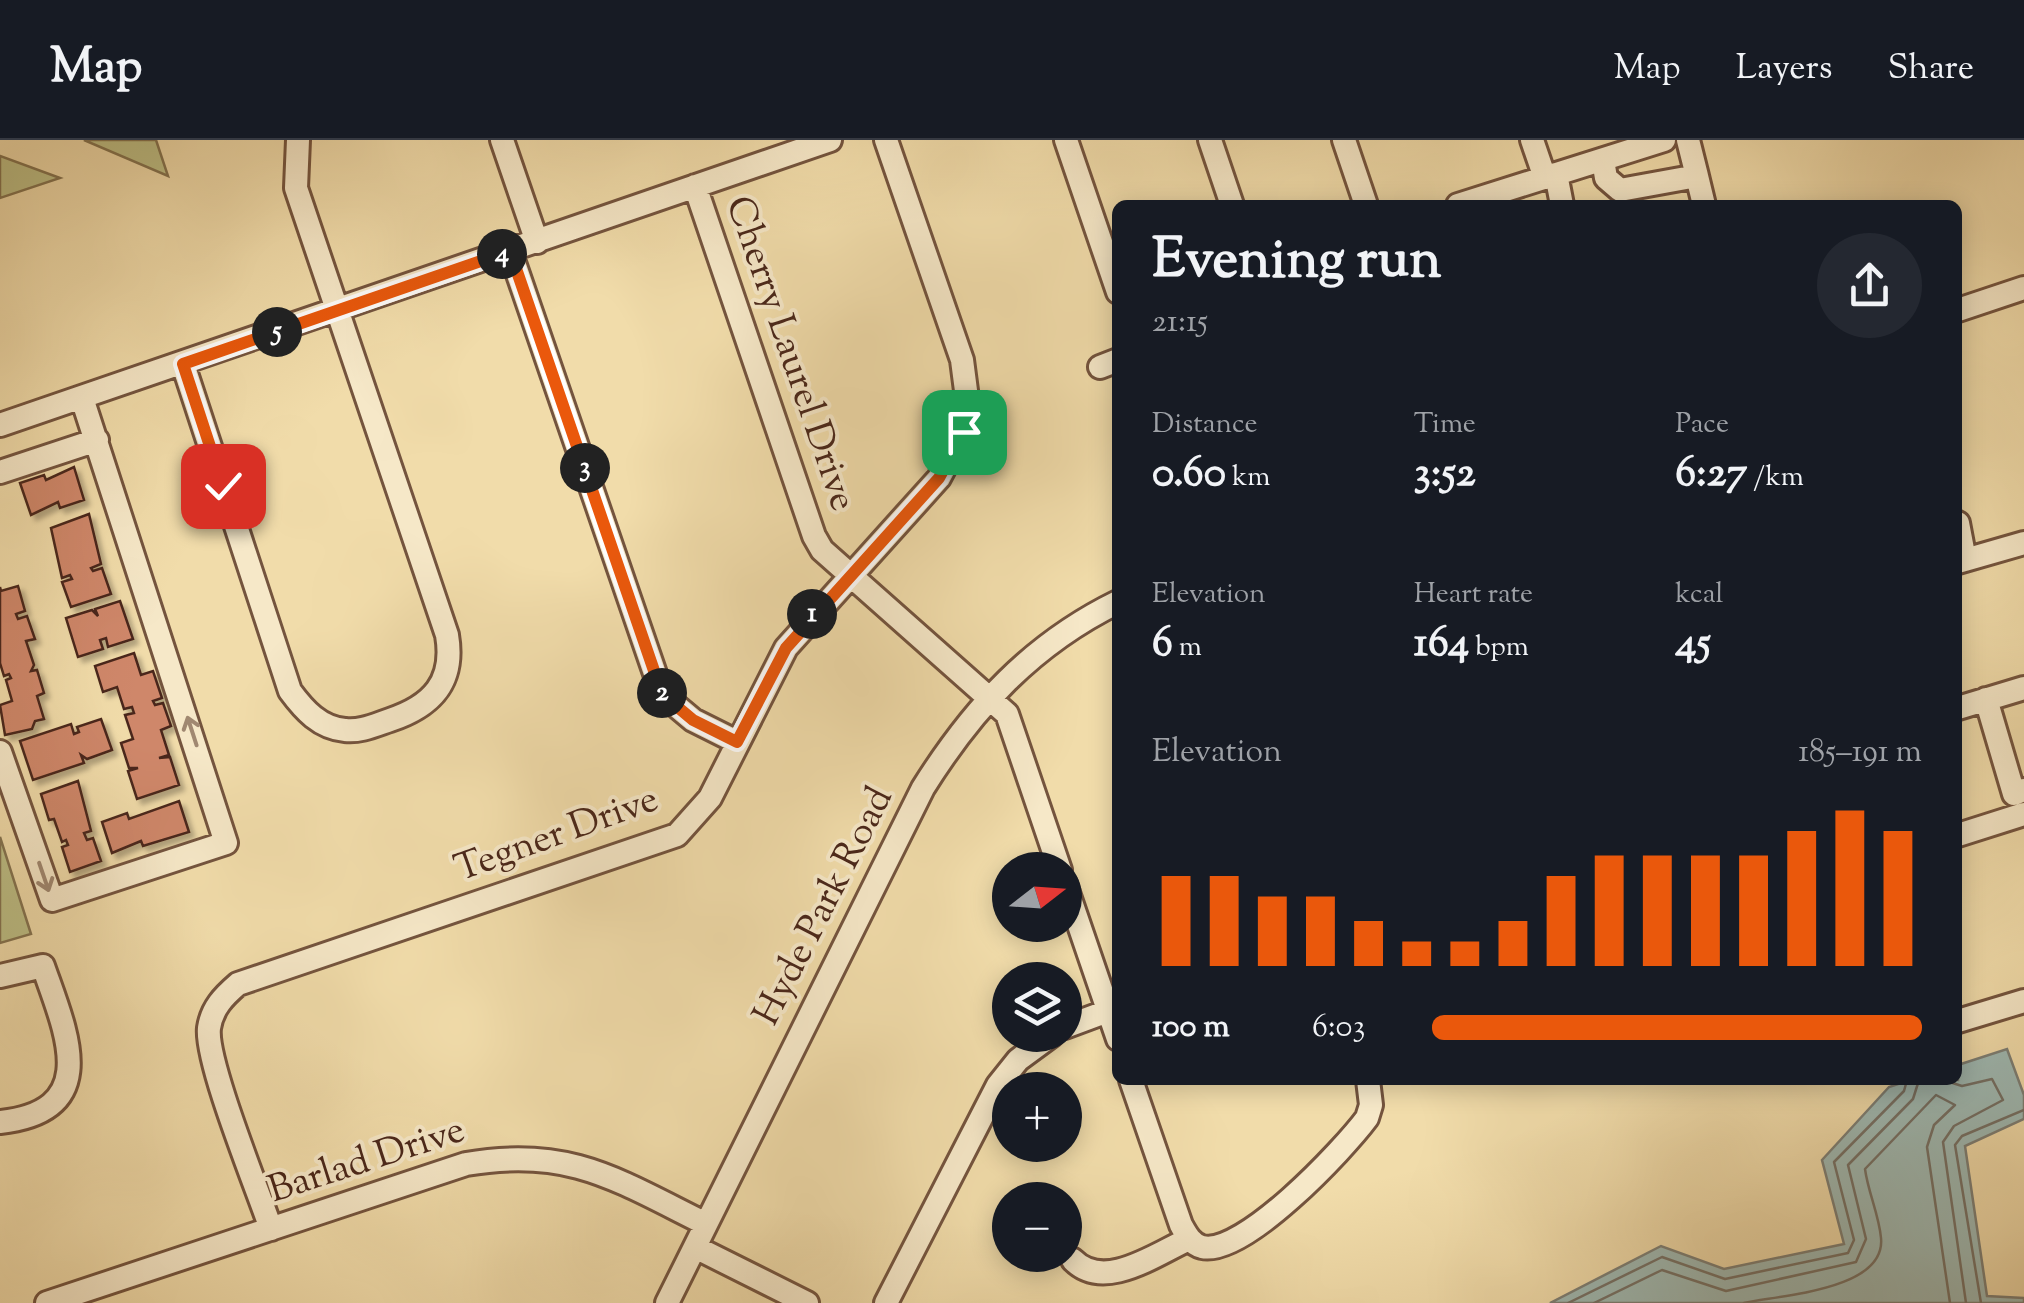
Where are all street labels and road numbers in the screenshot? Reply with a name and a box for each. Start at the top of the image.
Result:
street label: Cherry Laurel Drive [710,189,868,519]
street label: Tegner Drive [448,774,666,898]
street label: Hyde Park Road [742,778,908,1036]
street label: Barlad Drive [262,1105,472,1219]

